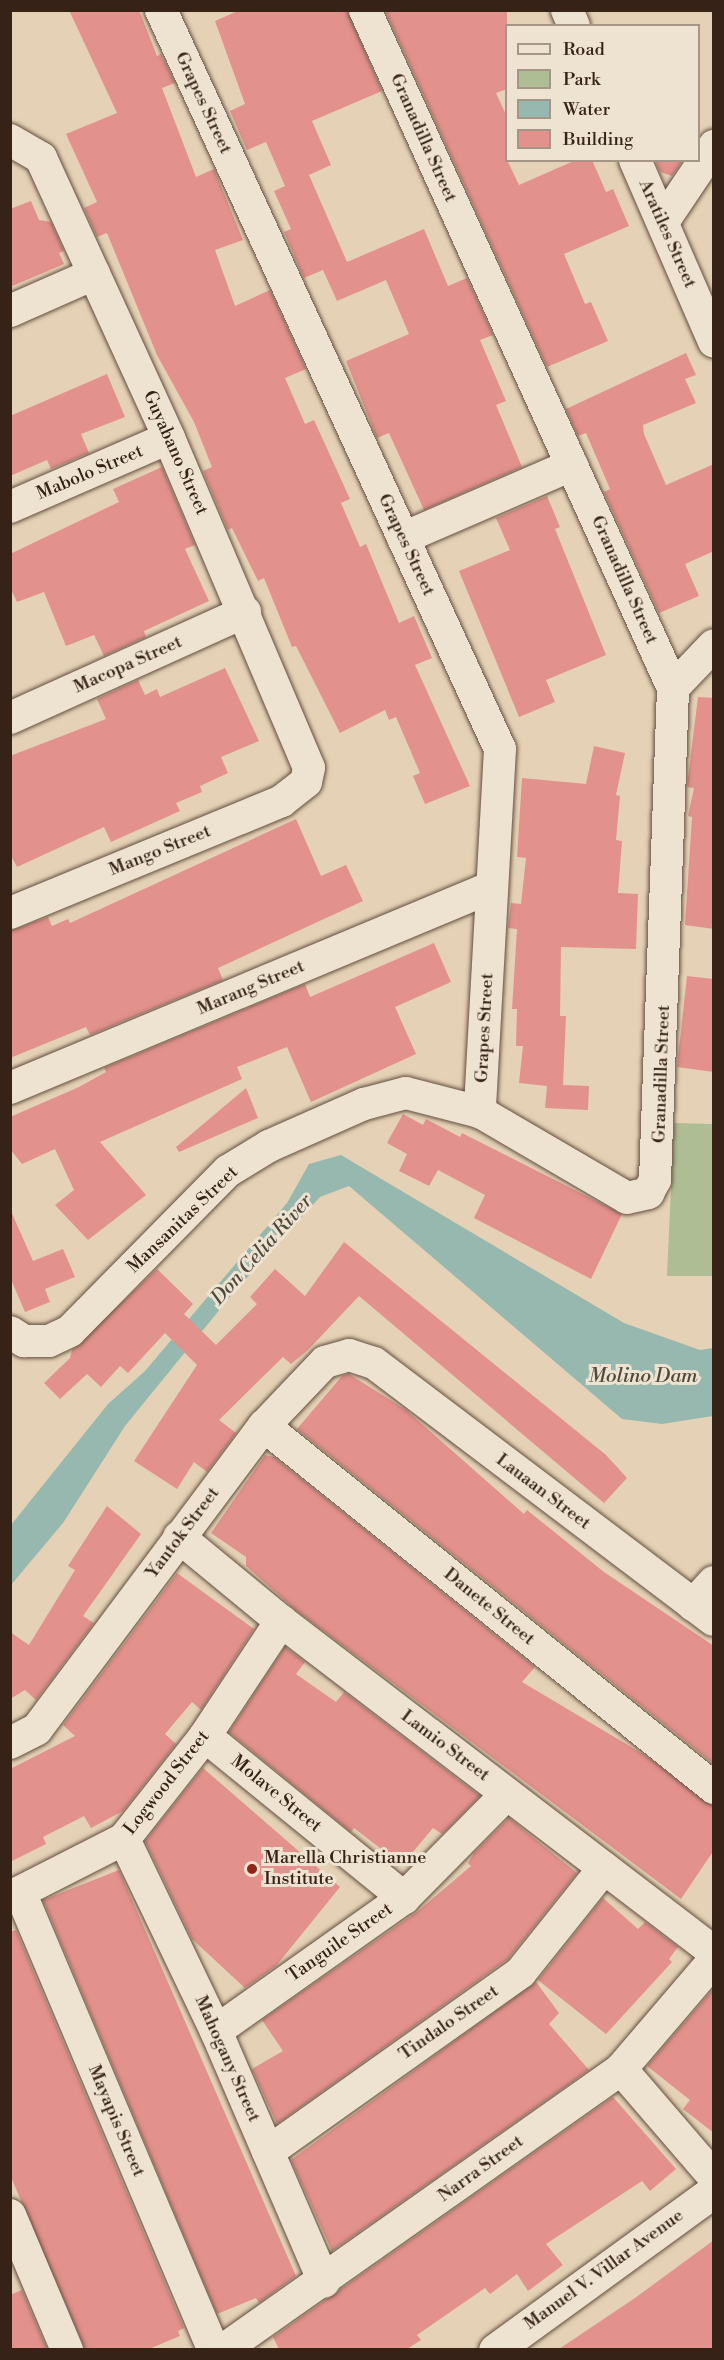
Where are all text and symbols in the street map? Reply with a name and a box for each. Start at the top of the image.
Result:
legend [505,24,700,162]
text: Road [563,38,605,61]
street label: Grapes Street [170,49,236,157]
text: Park [563,68,600,91]
street label: Granadilla Street [385,70,461,206]
text: Water [563,98,610,121]
text: Building [563,128,633,151]
street label: Aratiles Street [633,176,701,292]
street label: Guyabano Street [138,387,212,519]
street label: Mabolo Street [34,441,146,505]
street label: Grapes Street [373,491,439,599]
street label: Granadilla Street [586,512,662,648]
street label: Macopa Street [70,631,186,699]
street label: Mango Street [106,821,214,881]
street label: Marang Street [194,956,308,1020]
street label: Grapes Street [471,972,499,1084]
street label: Granadilla Street [649,1004,675,1144]
street label: Mansanitas Street [123,1162,243,1278]
water label: Don Celia River [206,1190,318,1310]
water label: Molino Dam [588,1364,698,1388]
street label: Lauaan Street [491,1449,595,1535]
street label: Yantok Street [142,1483,224,1583]
street label: Danete Street [439,1564,539,1650]
street label: Lamio Street [396,1706,494,1786]
street label: Logwood Street [120,1726,214,1840]
street label: Molave Street [226,1751,326,1837]
place label: Marella Christianne Institute [264,1848,426,1890]
marker: Marella Christianne Institute [245,1862,259,1876]
street label: Tanguile Street [283,1899,397,1987]
street label: Tindalo Street [395,1981,503,2065]
street label: Mahogany Street [189,1992,265,2126]
street label: Mayapis Street [83,2062,149,2180]
street label: Narra Street [434,2131,528,2207]
street label: Manuel V. Villar Avenue [520,2205,688,2335]

